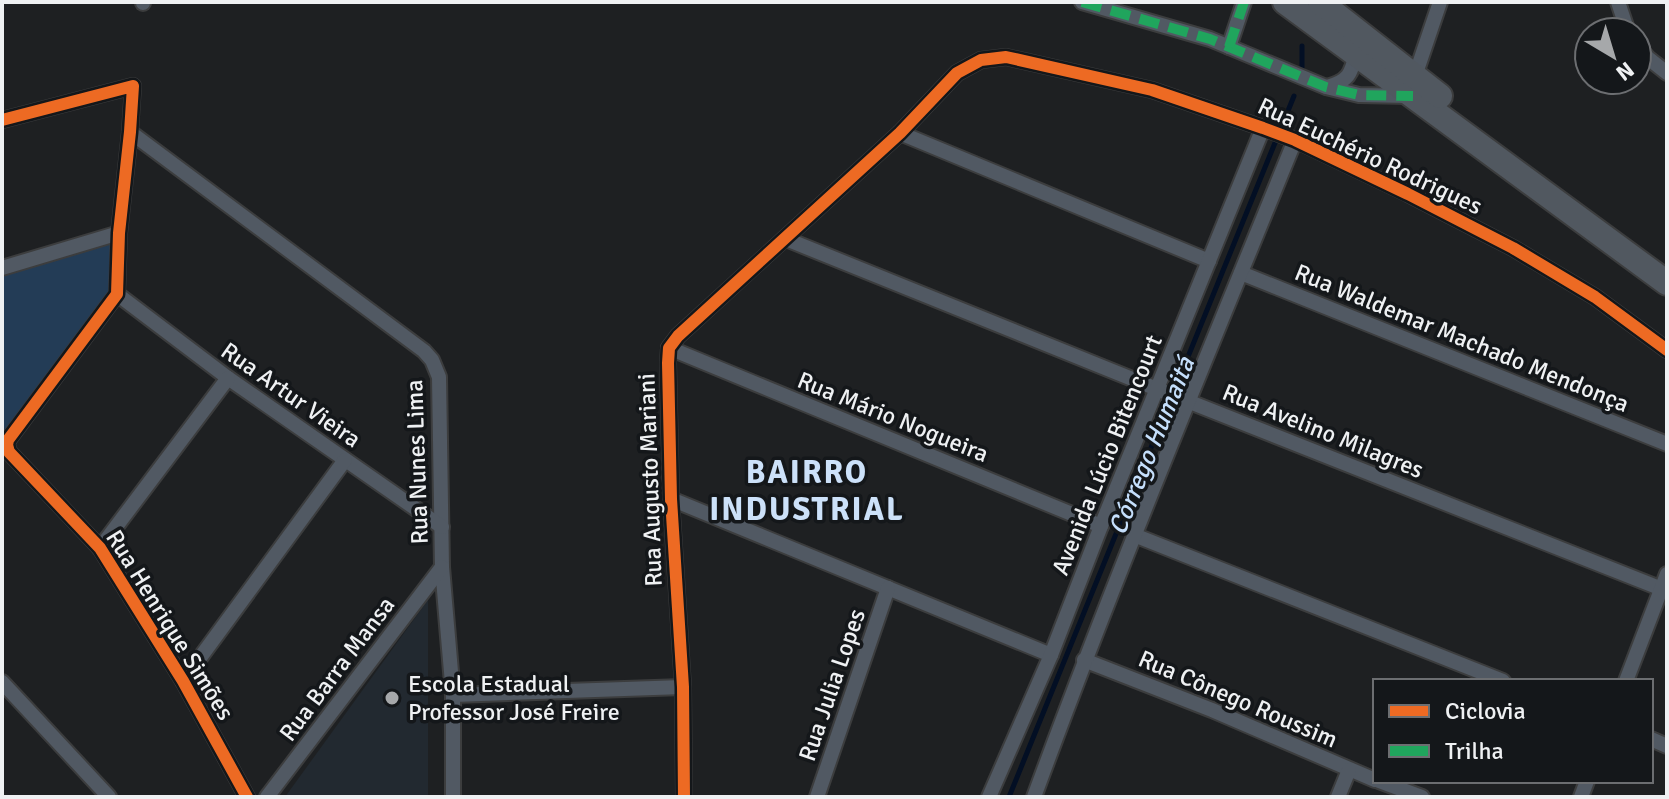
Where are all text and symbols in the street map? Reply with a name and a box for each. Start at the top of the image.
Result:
north arrow [1573,16,1653,96]
text: N [1611,56,1639,87]
street label: Rua Euchério Rodrigues [1253,91,1487,221]
street label: Rua Waldemar Machado Mendonça [1290,257,1634,419]
street label: Avenida Lúcio Bitencourt [1045,331,1169,579]
street label: Rua Artur Vieira [215,336,367,454]
water label: Córrego Humaitá [1102,351,1203,539]
street label: Rua Mário Nogueira [793,365,993,469]
street label: Rua Augusto Mariani [631,373,669,587]
street label: Rua Avelino Milagres [1218,377,1428,485]
street label: Rua Nunes Lima [399,379,435,545]
district label: BAIRRO INDUSTRIAL [709,453,905,529]
street label: Rua Henrique Simões [99,524,241,726]
street label: Rua Barra Mansa [273,591,401,747]
street label: Rua Julia Lopes [792,605,872,765]
street label: Rua Cônego Roussim [1134,644,1342,754]
place label: Escola Estadual Professor José Freire [408,669,620,727]
legend [1373,679,1653,783]
marker: Escola Estadual Professor José Freire [383,689,401,707]
text: Ciclovia [1445,696,1526,726]
text: Trilha [1445,736,1504,766]

